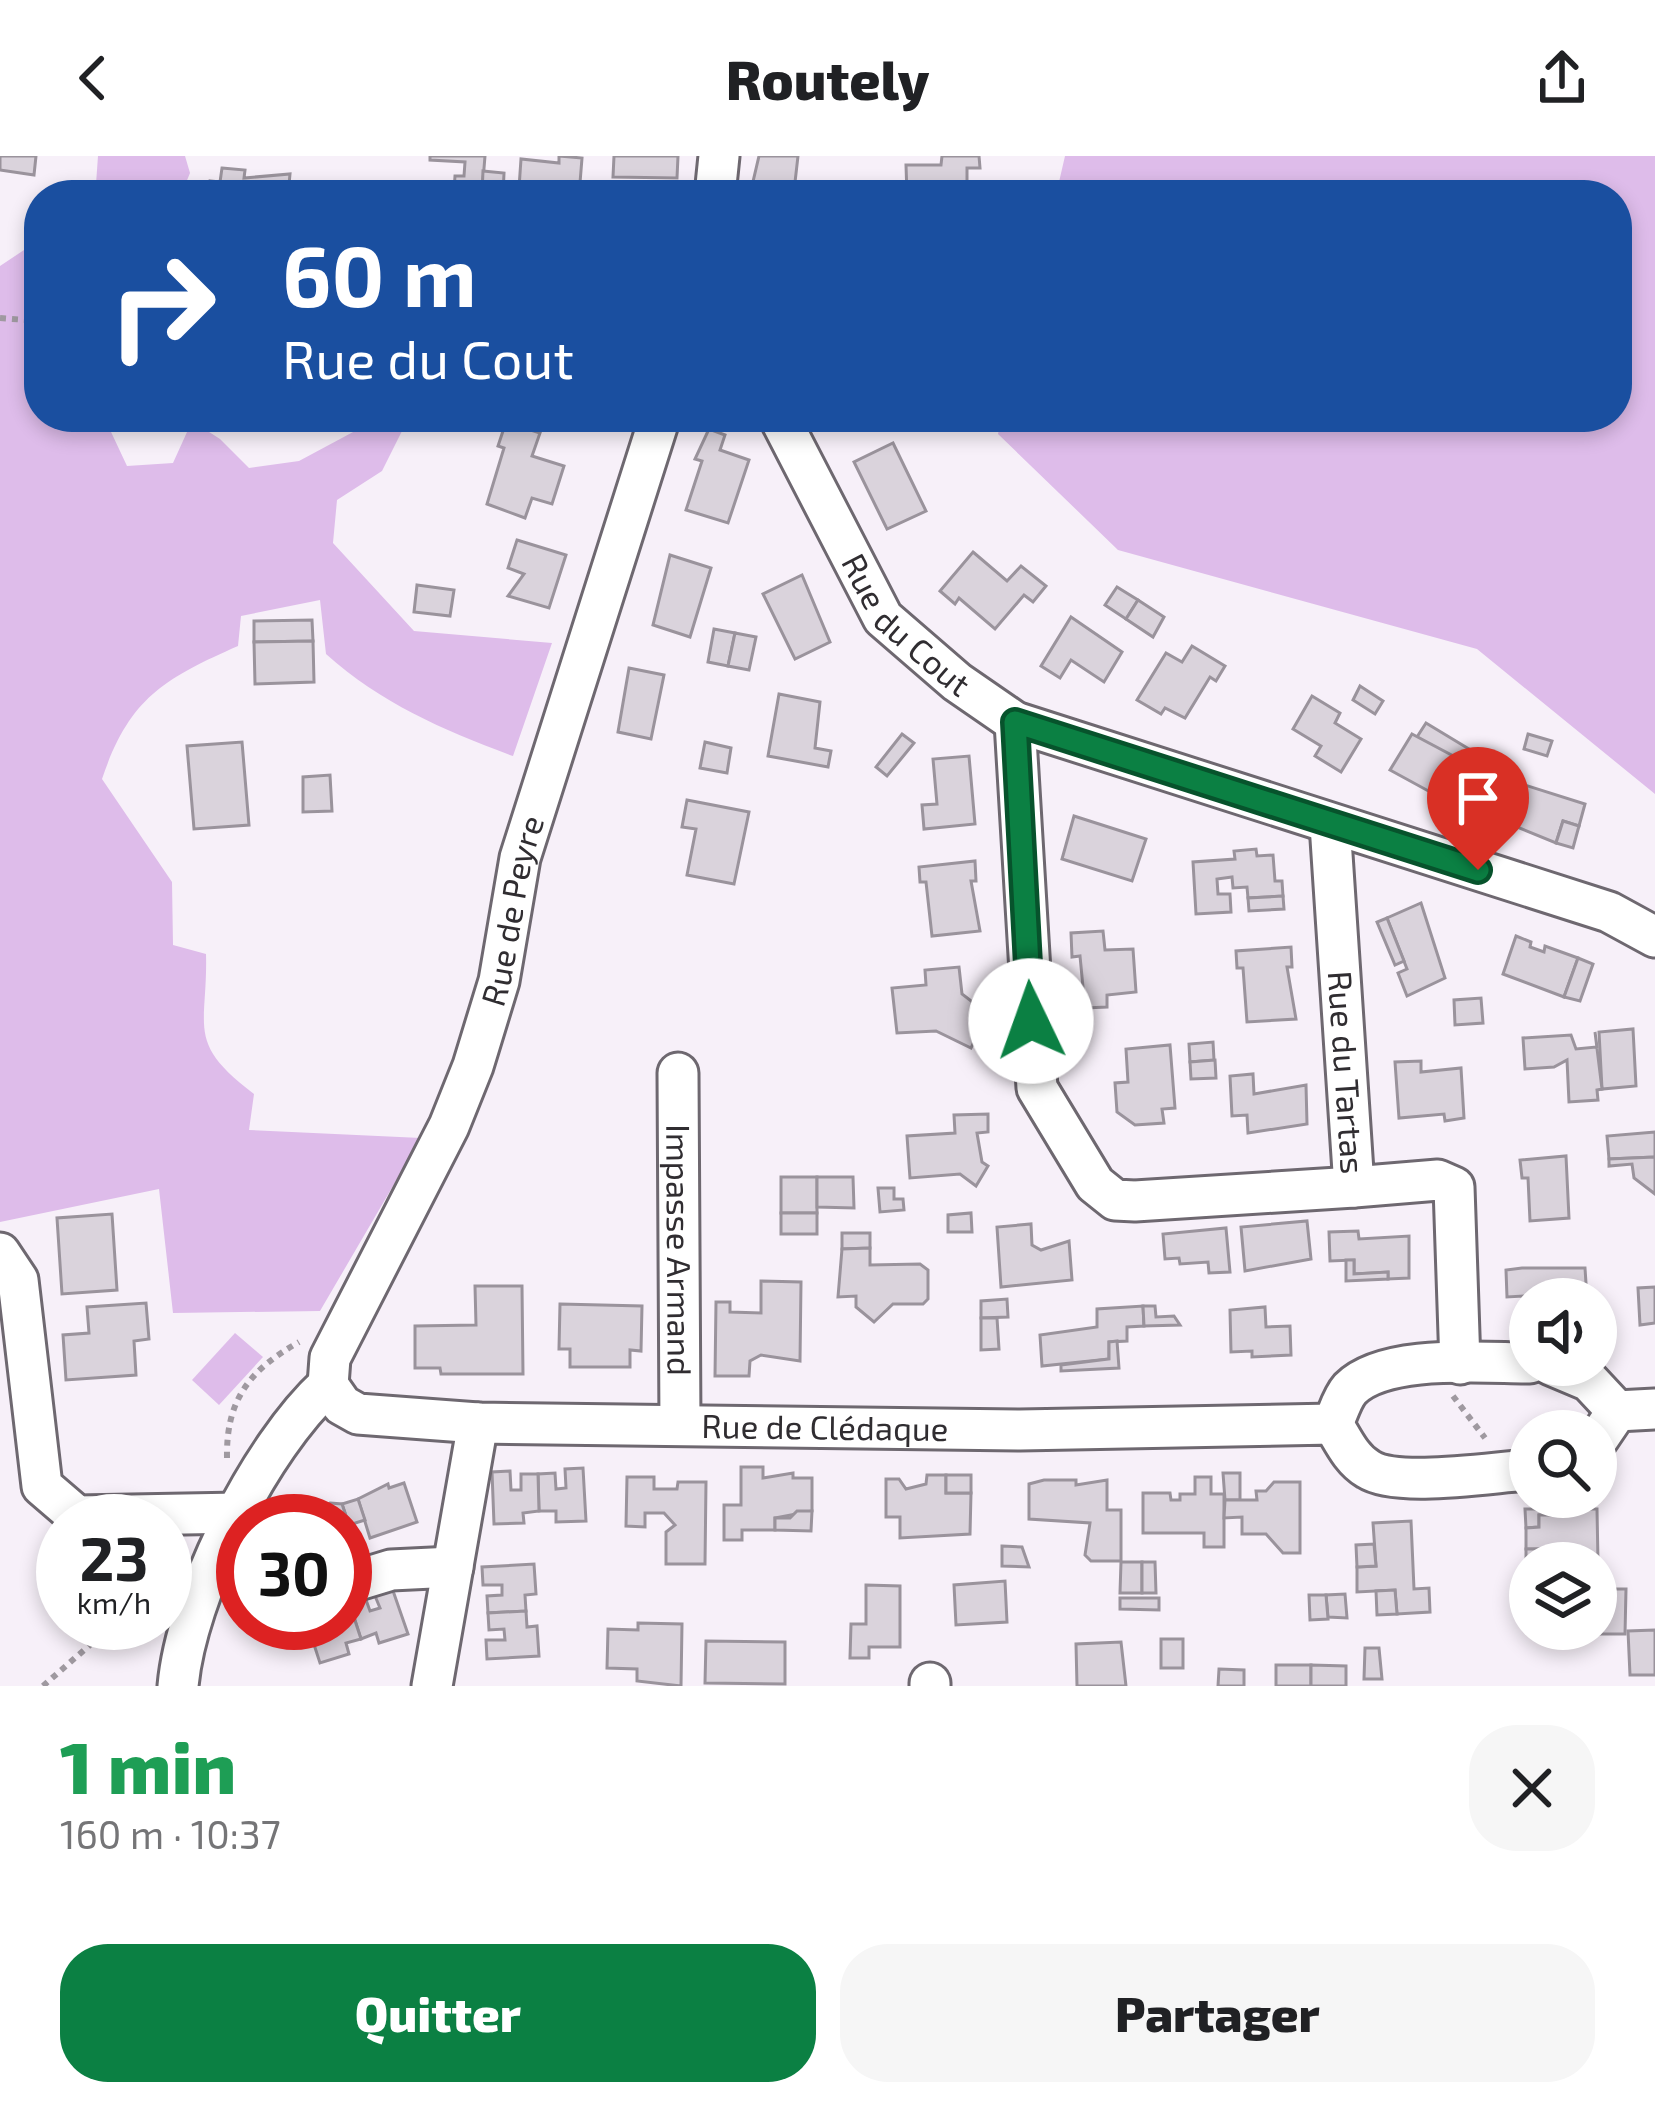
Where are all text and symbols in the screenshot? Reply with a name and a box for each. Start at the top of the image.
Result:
icon: back [60,45,126,111]
icon: share [1529,45,1595,111]
text: Routely [726,46,929,111]
text: 60 m [282,223,477,324]
icon: right [84,228,240,384]
text: Rue du Cout [282,325,574,390]
street label: Rue du Cout [834,547,978,704]
pin [1427,747,1529,870]
icon: arrive [1445,765,1511,831]
street label: Rue de Peyre [472,810,551,1010]
position arrow [968,958,1094,1084]
street label: Rue du Tartas [1321,970,1374,1175]
street label: Impasse Armand [659,1124,701,1376]
map controls [1509,1278,1617,1650]
button: sound [1509,1278,1617,1386]
street label: Rue de Clédaque [701,1405,949,1448]
button: search [1509,1410,1617,1518]
speed limit sign: 30 [216,1494,372,1650]
text: 23 [80,1521,148,1593]
button: layers [1509,1542,1617,1650]
text: km/h [77,1584,151,1620]
text: 1 min [60,1722,236,1808]
button: close [1469,1725,1595,1851]
text: 160 m · 10:37 [60,1810,281,1857]
button: Quitter [60,1944,816,2082]
button: Partager [840,1944,1595,2082]

